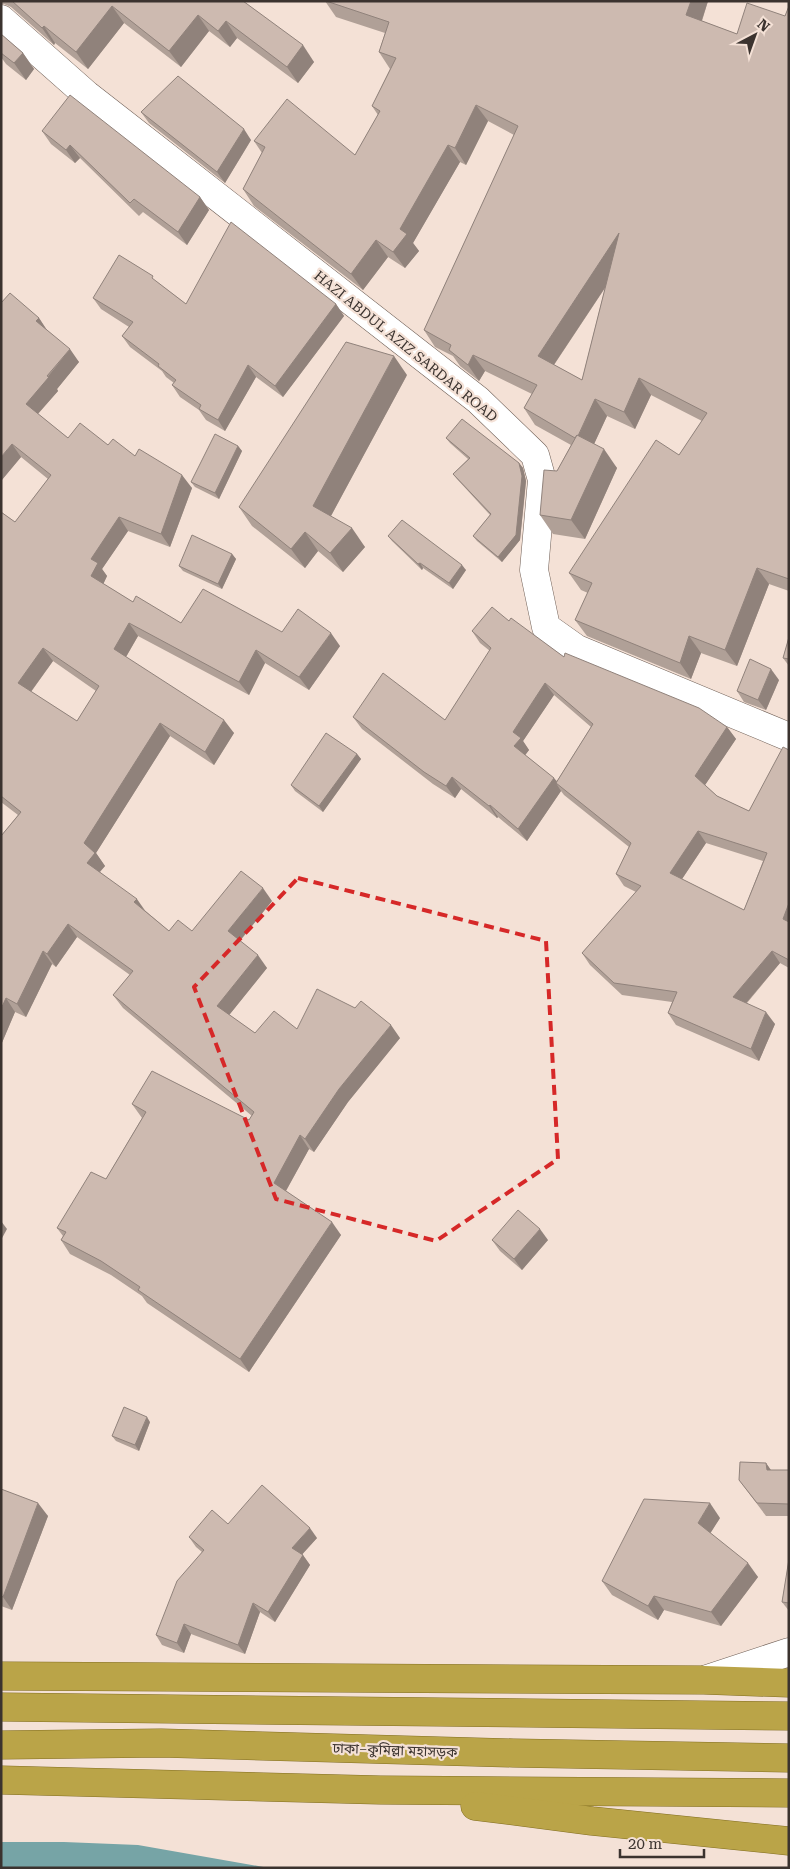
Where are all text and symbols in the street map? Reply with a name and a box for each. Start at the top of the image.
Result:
north arrow [730,10,780,60]
text: N [754,16,773,35]
street label: HAZI ABDUL AZIZ SARDAR ROAD [311,267,501,425]
street label: ঢাকা–কুমিল্লা মহাসড়ক [331,1740,458,1761]
scale bar [620,1826,704,1858]
text: 20 m [628,1835,663,1853]

